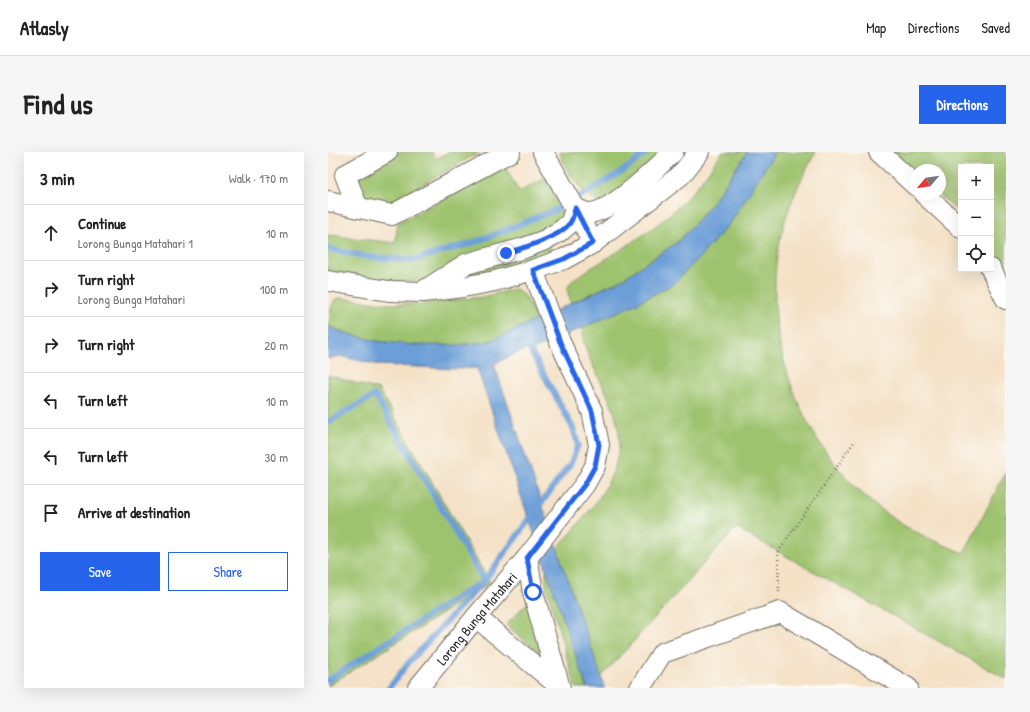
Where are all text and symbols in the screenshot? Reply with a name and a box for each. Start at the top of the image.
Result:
text: Atlasly [20,15,69,41]
text: Map [866,18,886,37]
text: Directions [908,18,959,37]
text: Saved [981,18,1010,37]
text: Find us [24,85,93,123]
button: Directions [919,85,1006,124]
north arrow [910,164,946,200]
map controls [958,164,994,272]
button: + [958,164,994,200]
text: 3 min [40,167,75,190]
text: Walk · 170 m [229,169,288,187]
button: − [958,200,994,236]
text: Continue [78,213,126,234]
icon: ahead [40,222,62,244]
text: 10 m [266,224,288,242]
text: Lorong Bunga Matahari 1 [78,234,193,252]
button: locate [958,236,994,272]
route end [497,244,515,262]
text: Turn right [78,269,134,290]
icon: right [40,278,62,300]
text: 100 m [260,280,288,298]
text: Lorong Bunga Matahari [78,290,185,308]
icon: right [40,334,62,356]
text: Turn right [78,334,134,355]
text: 20 m [264,336,288,354]
icon: left [40,390,62,412]
text: Turn left [78,390,128,411]
text: 10 m [266,392,288,410]
icon: left [40,446,62,468]
text: Turn left [78,446,128,467]
text: 30 m [265,448,288,466]
icon: arrive [40,502,62,524]
text: Arrive at destination [78,502,190,523]
button: Save [40,552,160,591]
button: Share [168,552,288,591]
street label: Lorong Bunga Matahari [432,567,521,668]
route start [524,583,542,601]

